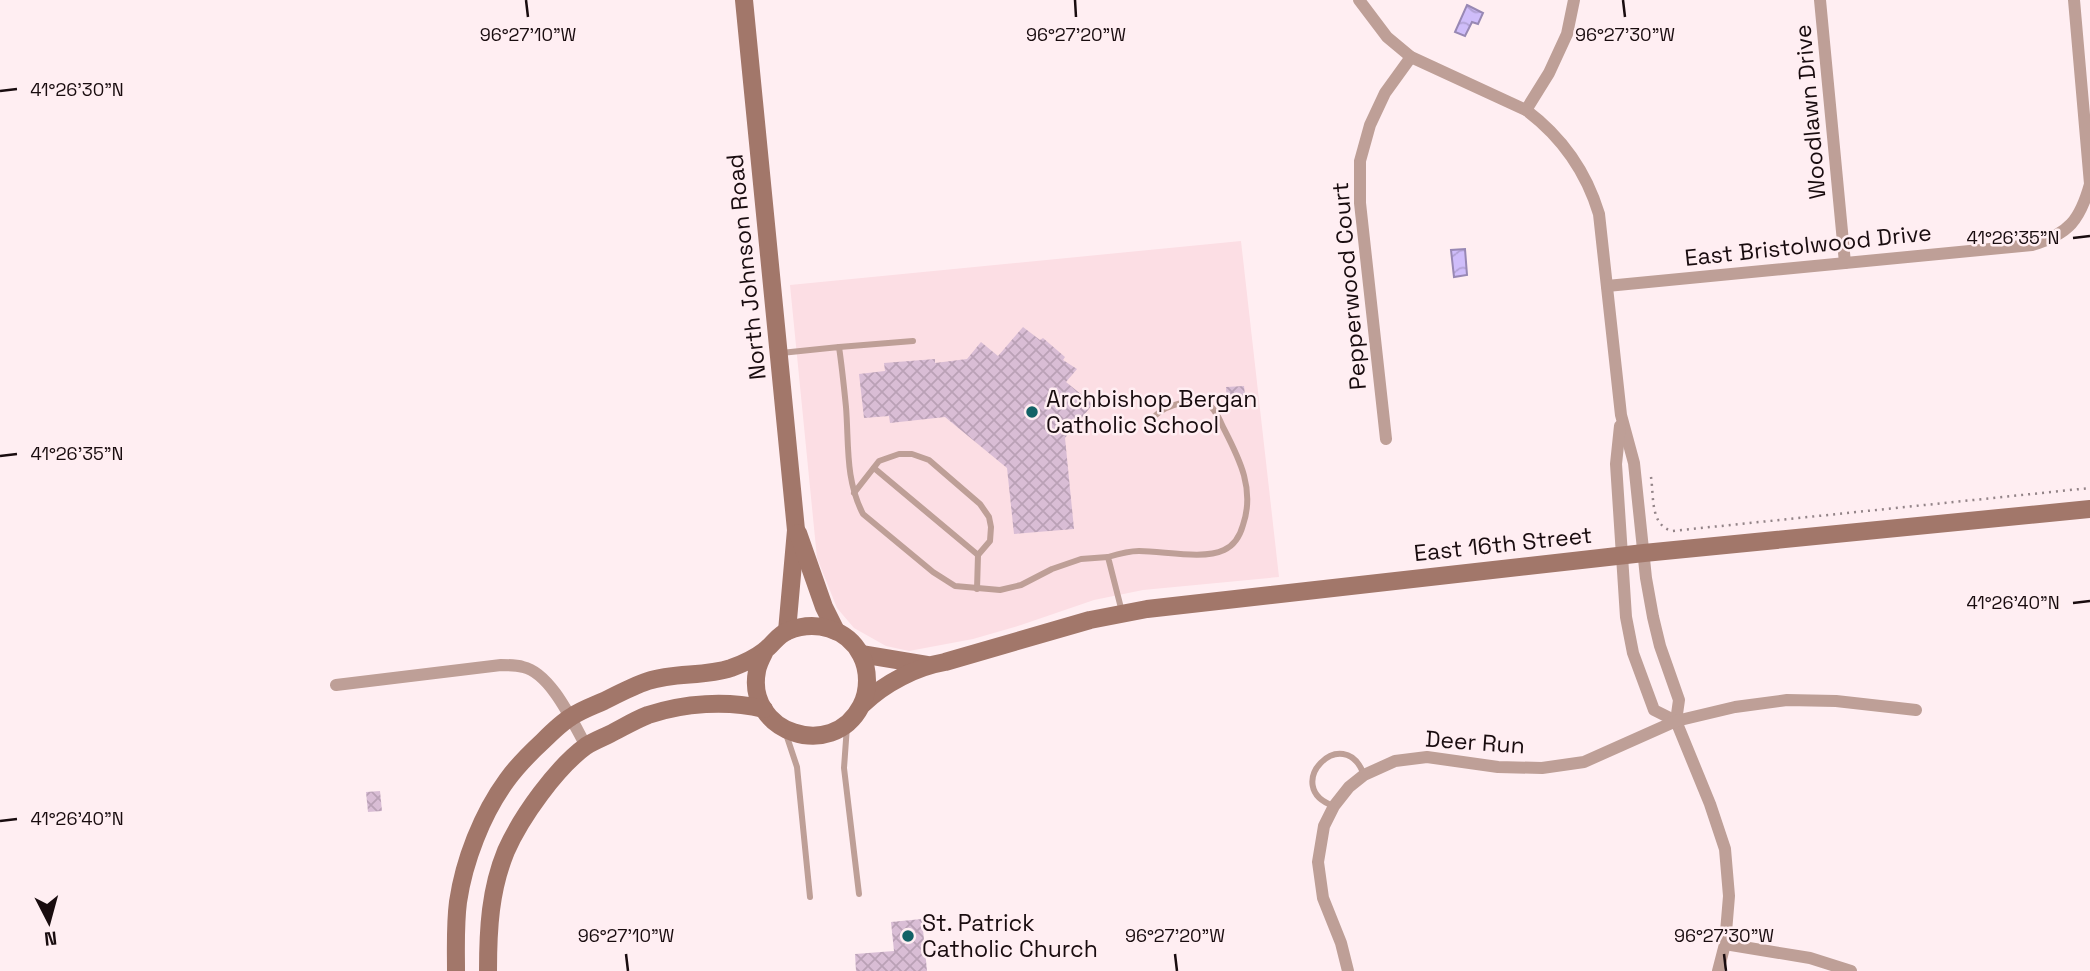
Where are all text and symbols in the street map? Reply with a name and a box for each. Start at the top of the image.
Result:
text: 96°27'10"W [480,23,577,46]
text: 96°27'20"W [1026,23,1126,46]
text: 96°27'30"W [1575,23,1675,46]
street label: Woodlawn Drive [1787,23,1833,201]
text: 41°26'30"N [30,78,124,101]
street label: North Johnson Road [719,153,773,381]
street label: Pepperwood Court [1325,181,1373,391]
street label: East Bristolwood Drive [1683,217,1933,273]
text: 41°26'35"N [1967,226,2059,249]
place label: Archbishop Bergan Catholic School [1046,384,1257,440]
marker: Archbishop Bergan Catholic School [1024,404,1040,420]
text: 41°26'35"N [31,442,123,465]
street label: East 16th Street [1412,520,1594,568]
text: 41°26'40"N [1966,591,2060,614]
street label: Deer Run [1424,724,1526,760]
text: 41°26'40"N [30,807,124,830]
north arrow [14,887,84,957]
place label: St. Patrick Catholic Church [922,908,1098,964]
text: 96°27'10"W [578,924,675,947]
text: 96°27'20"W [1125,924,1225,947]
text: 96°27'30"W [1674,924,1774,947]
text: N [43,925,58,952]
marker: St. Patrick Catholic Church [900,928,916,944]

